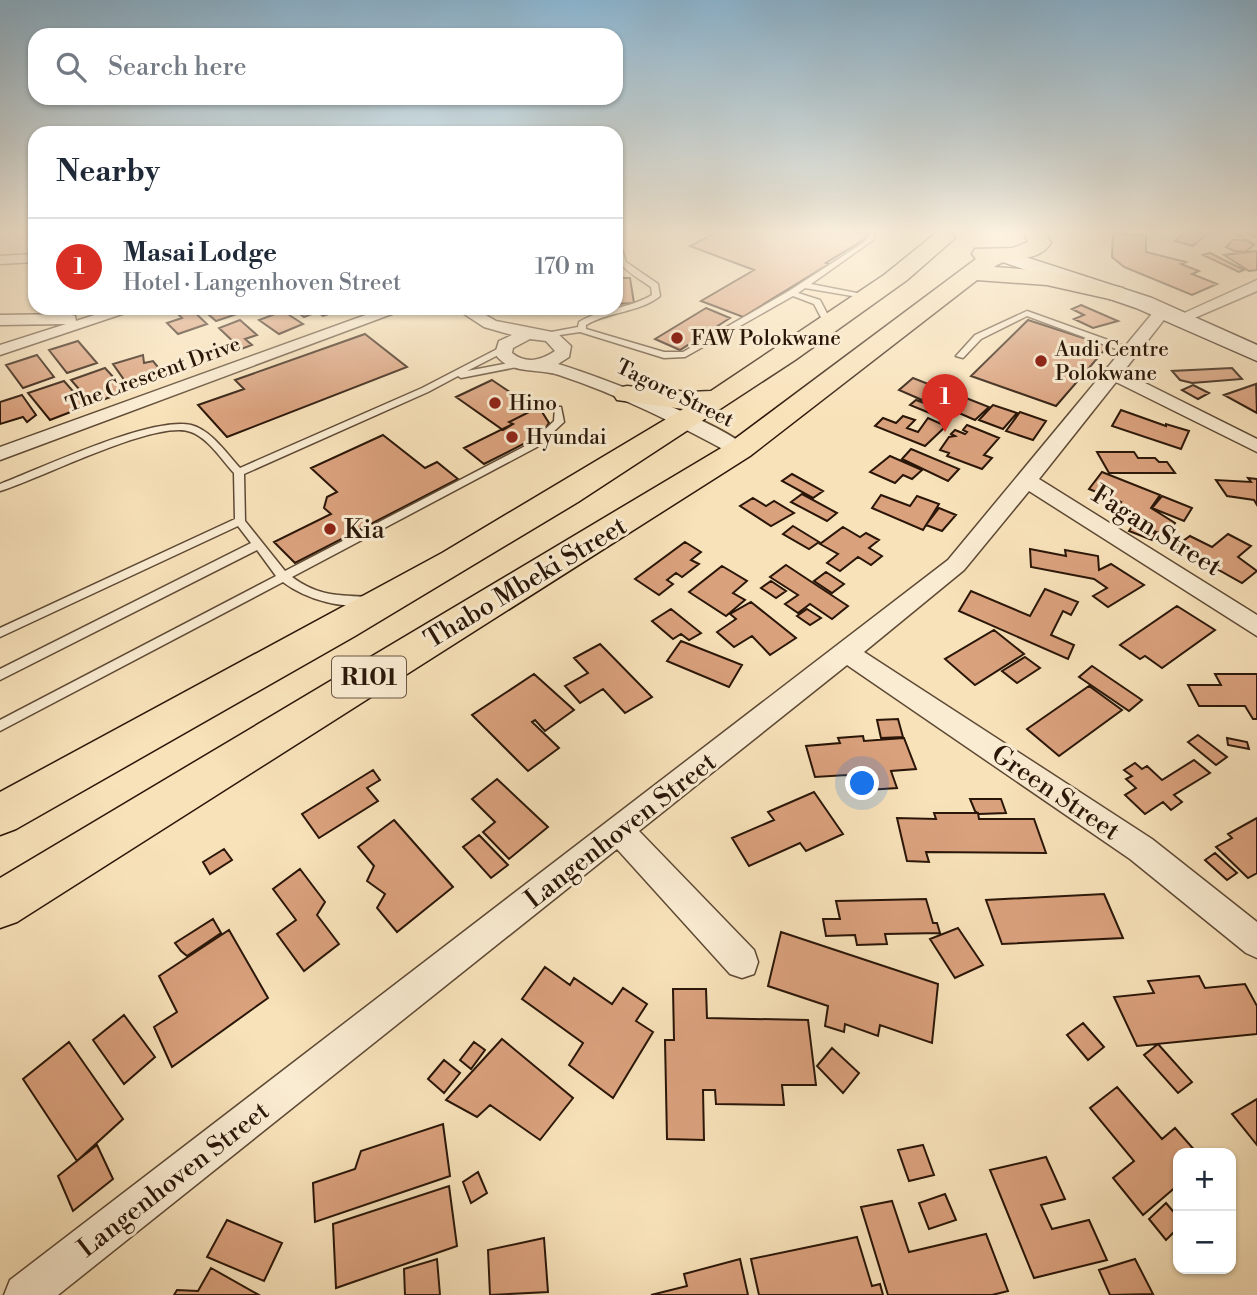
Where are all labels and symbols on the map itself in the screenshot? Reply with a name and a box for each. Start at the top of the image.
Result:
place label: FAW Polokwane [691,326,841,352]
marker: FAW Polokwane [669,330,685,346]
street label: The Crescent Drive [62,331,244,419]
place label: Audi Centre Polokwane [1054,337,1169,387]
marker: Audi Centre Polokwane [1033,353,1049,369]
street label: Tagore Street [611,354,738,434]
pin: 1 [922,374,968,432]
place label: Hino [509,391,557,417]
marker: Hino [487,395,503,411]
place label: Hyundai [526,425,607,451]
marker: Hyundai [504,429,520,445]
street label: Fagan Street [1086,478,1227,583]
street label: Thabo Mbeki Street [419,510,632,656]
place label: Kia [344,514,386,546]
marker: Kia [322,521,338,537]
road number: R101 [332,656,406,698]
street label: Green Street [985,738,1126,847]
street label: Langenhoven Street [518,746,723,916]
your location [845,766,879,800]
street label: Langenhoven Street [71,1095,276,1265]

